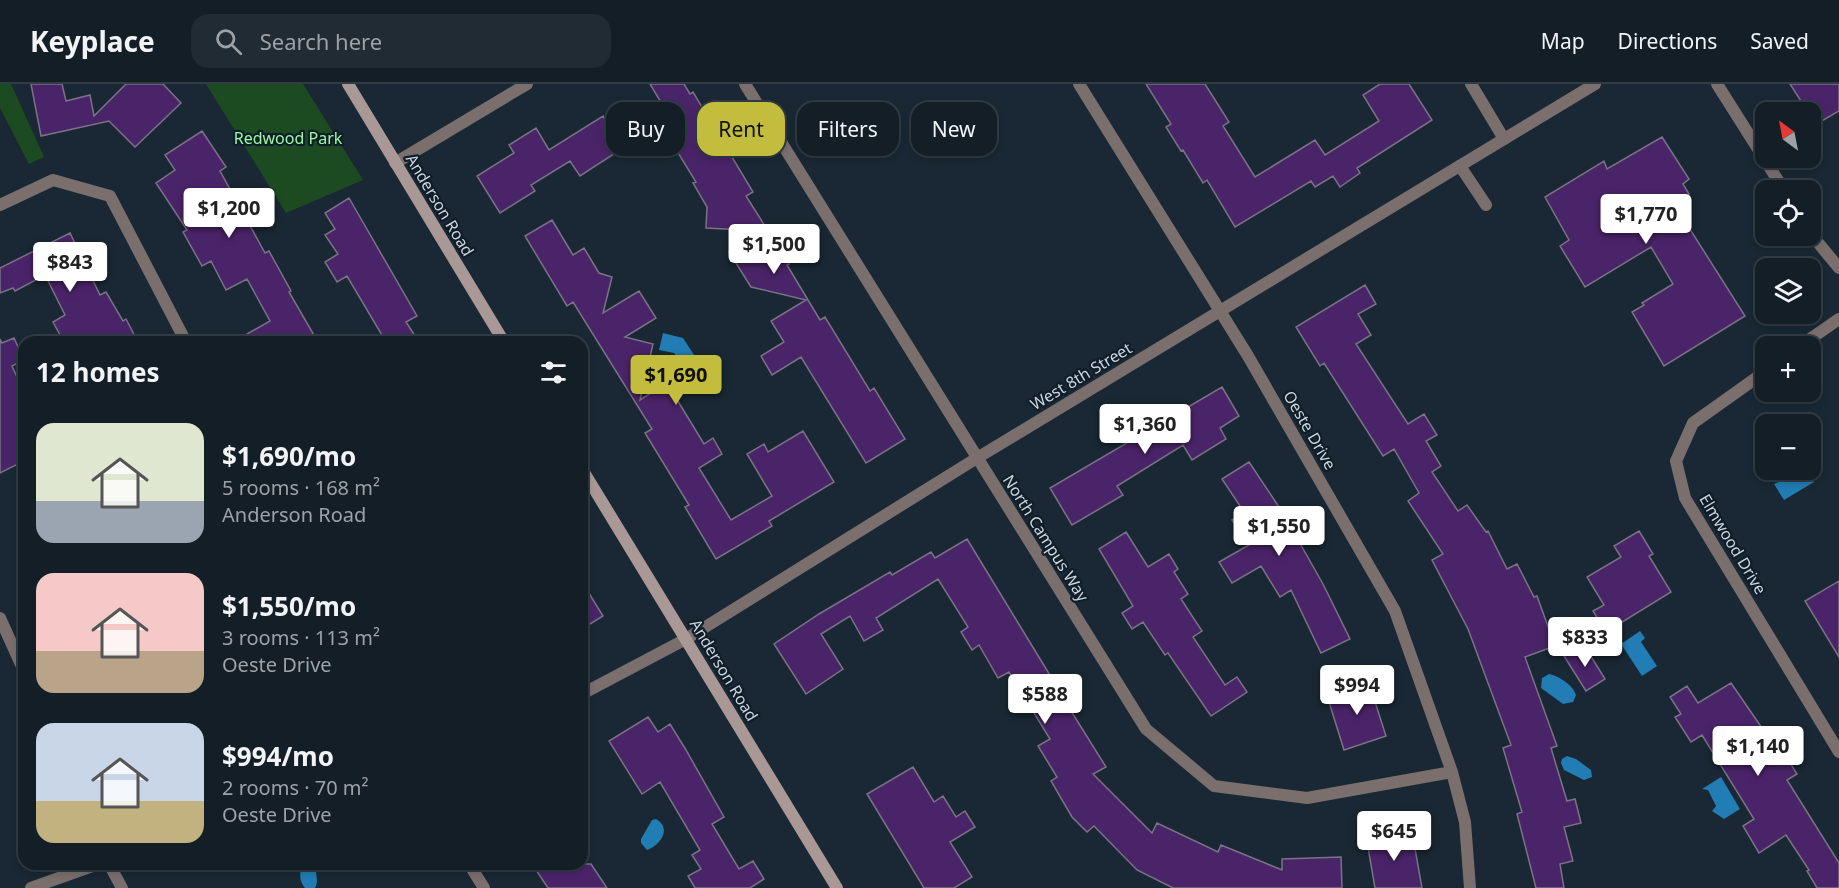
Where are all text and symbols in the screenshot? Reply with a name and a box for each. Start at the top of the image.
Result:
search box [191,14,611,68]
text: Keyplace [30,22,155,60]
icon: search [212,25,245,58]
text: Search here [260,26,382,56]
text: Map [1541,27,1585,55]
text: Directions [1618,27,1717,55]
text: Saved [1750,27,1809,55]
chip: Buy [606,102,685,156]
chip: Rent [697,102,785,156]
chip: Filters [797,102,899,156]
chip: New [911,102,997,156]
north arrow [1755,102,1821,168]
map controls [1755,102,1821,480]
park label: Redwood Park [234,127,343,149]
street label: Anderson Road [401,150,479,260]
button: locate [1755,180,1821,246]
pin: $1,200 [180,188,278,239]
text: $1,200 [198,194,260,221]
pin: $1,770 [1597,194,1695,245]
text: $1,770 [1615,200,1677,227]
pin: $1,500 [725,224,823,275]
text: $1,500 [743,230,805,257]
pin: $843 [34,242,106,293]
text: $843 [47,248,93,275]
button: layers [1755,258,1821,324]
button: + [1755,336,1821,402]
street label: West 8th Street [1026,337,1136,415]
text: 12 homes [36,354,160,390]
pin: $1,690 [627,355,725,406]
icon: filters [537,356,570,389]
text: $1,690 [645,361,707,388]
street label: Oeste Drive [1279,387,1341,473]
pin: $1,360 [1096,404,1194,455]
text: $1,360 [1114,410,1176,437]
button: − [1755,414,1821,480]
text: $1,690/mo [222,438,356,474]
icon: home [84,447,156,519]
street label: North Campus Way [998,470,1094,606]
text: 5 rooms · 168 m² [222,474,380,501]
street label: Elmwood Drive [1694,490,1772,598]
text: Anderson Road [222,501,366,528]
pin: $1,550 [1230,506,1328,557]
text: $1,550 [1248,512,1310,539]
text: $1,550/mo [222,588,356,624]
icon: home [84,597,156,669]
street label: Anderson Road [685,615,763,725]
pin: $833 [1549,617,1621,668]
text: $833 [1562,623,1608,650]
text: 3 rooms · 113 m² [222,624,380,651]
text: Oeste Drive [222,651,332,678]
pin: $994 [1321,665,1393,716]
text: $994 [1334,671,1380,698]
pin: $588 [1009,674,1081,725]
text: $588 [1022,680,1068,707]
pin: $1,140 [1709,726,1807,777]
text: $1,140 [1727,732,1789,759]
text: $994/mo [222,738,334,774]
icon: home [84,747,156,819]
text: 2 rooms · 70 m² [222,774,369,801]
text: Oeste Drive [222,801,332,828]
pin: $645 [1358,811,1430,862]
text: $645 [1371,817,1417,844]

